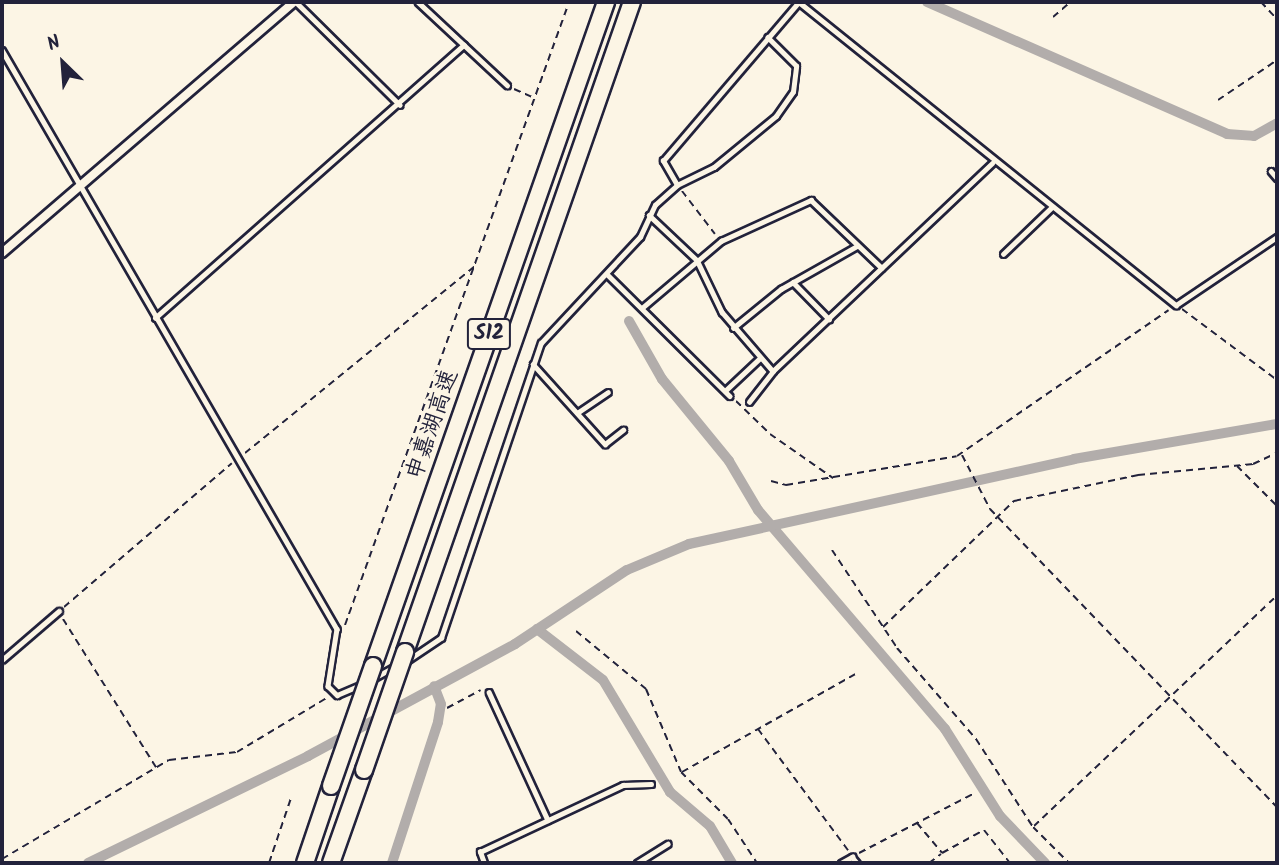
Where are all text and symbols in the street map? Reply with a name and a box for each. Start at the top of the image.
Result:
north arrow [28,28,98,98]
text: N [42,28,66,60]
road number: S12 [466,316,512,352]
street label: 申嘉湖高速 [401,366,465,484]

